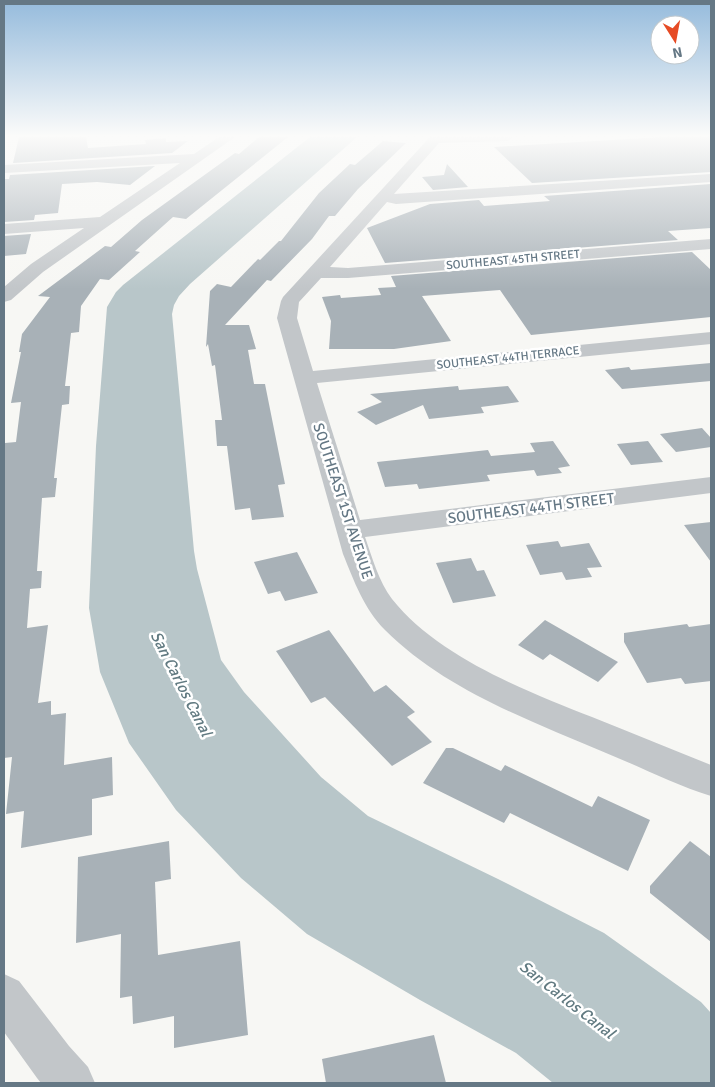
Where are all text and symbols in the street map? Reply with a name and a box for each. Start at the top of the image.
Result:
north arrow [650,15,700,65]
text: N [671,43,684,62]
street label: SOUTHEAST 45TH STREET [446,247,581,273]
street label: SOUTHEAST 44TH TERRACE [436,343,580,373]
street label: SOUTHEAST 1ST AVENUE [309,421,377,581]
street label: SOUTHEAST 44TH STREET [447,489,616,527]
water label: San Carlos Canal [146,628,217,741]
water label: San Carlos Canal [515,957,620,1044]

